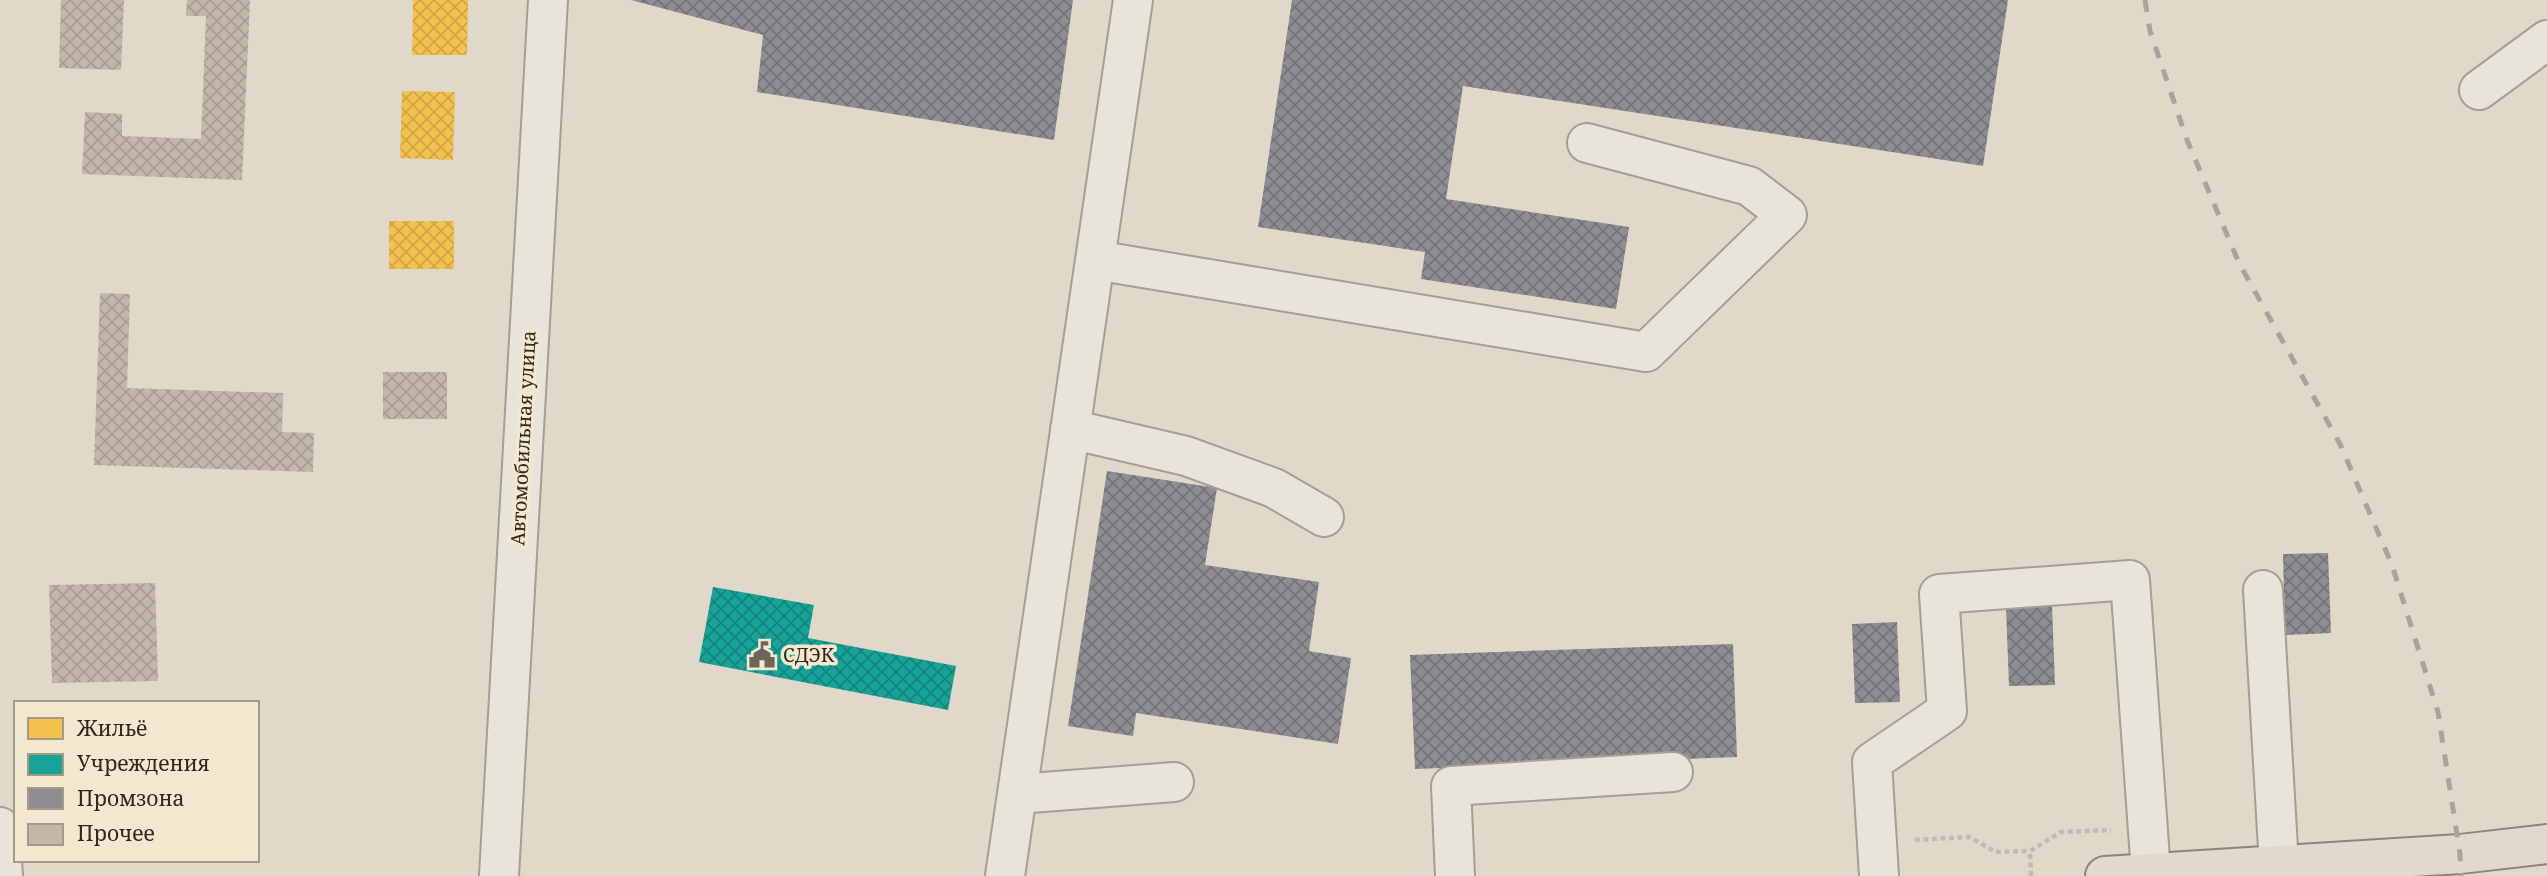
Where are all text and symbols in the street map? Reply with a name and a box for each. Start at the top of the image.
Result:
street label: Автомобильная улица [504,330,542,546]
public building icon: СДЭК [747,640,777,670]
place label: СДЭК [783,642,835,668]
legend [14,701,259,862]
text: Жильё [76,714,147,742]
text: Учреждения [77,749,210,777]
text: Промзона [77,784,185,812]
text: Прочее [77,819,155,847]

